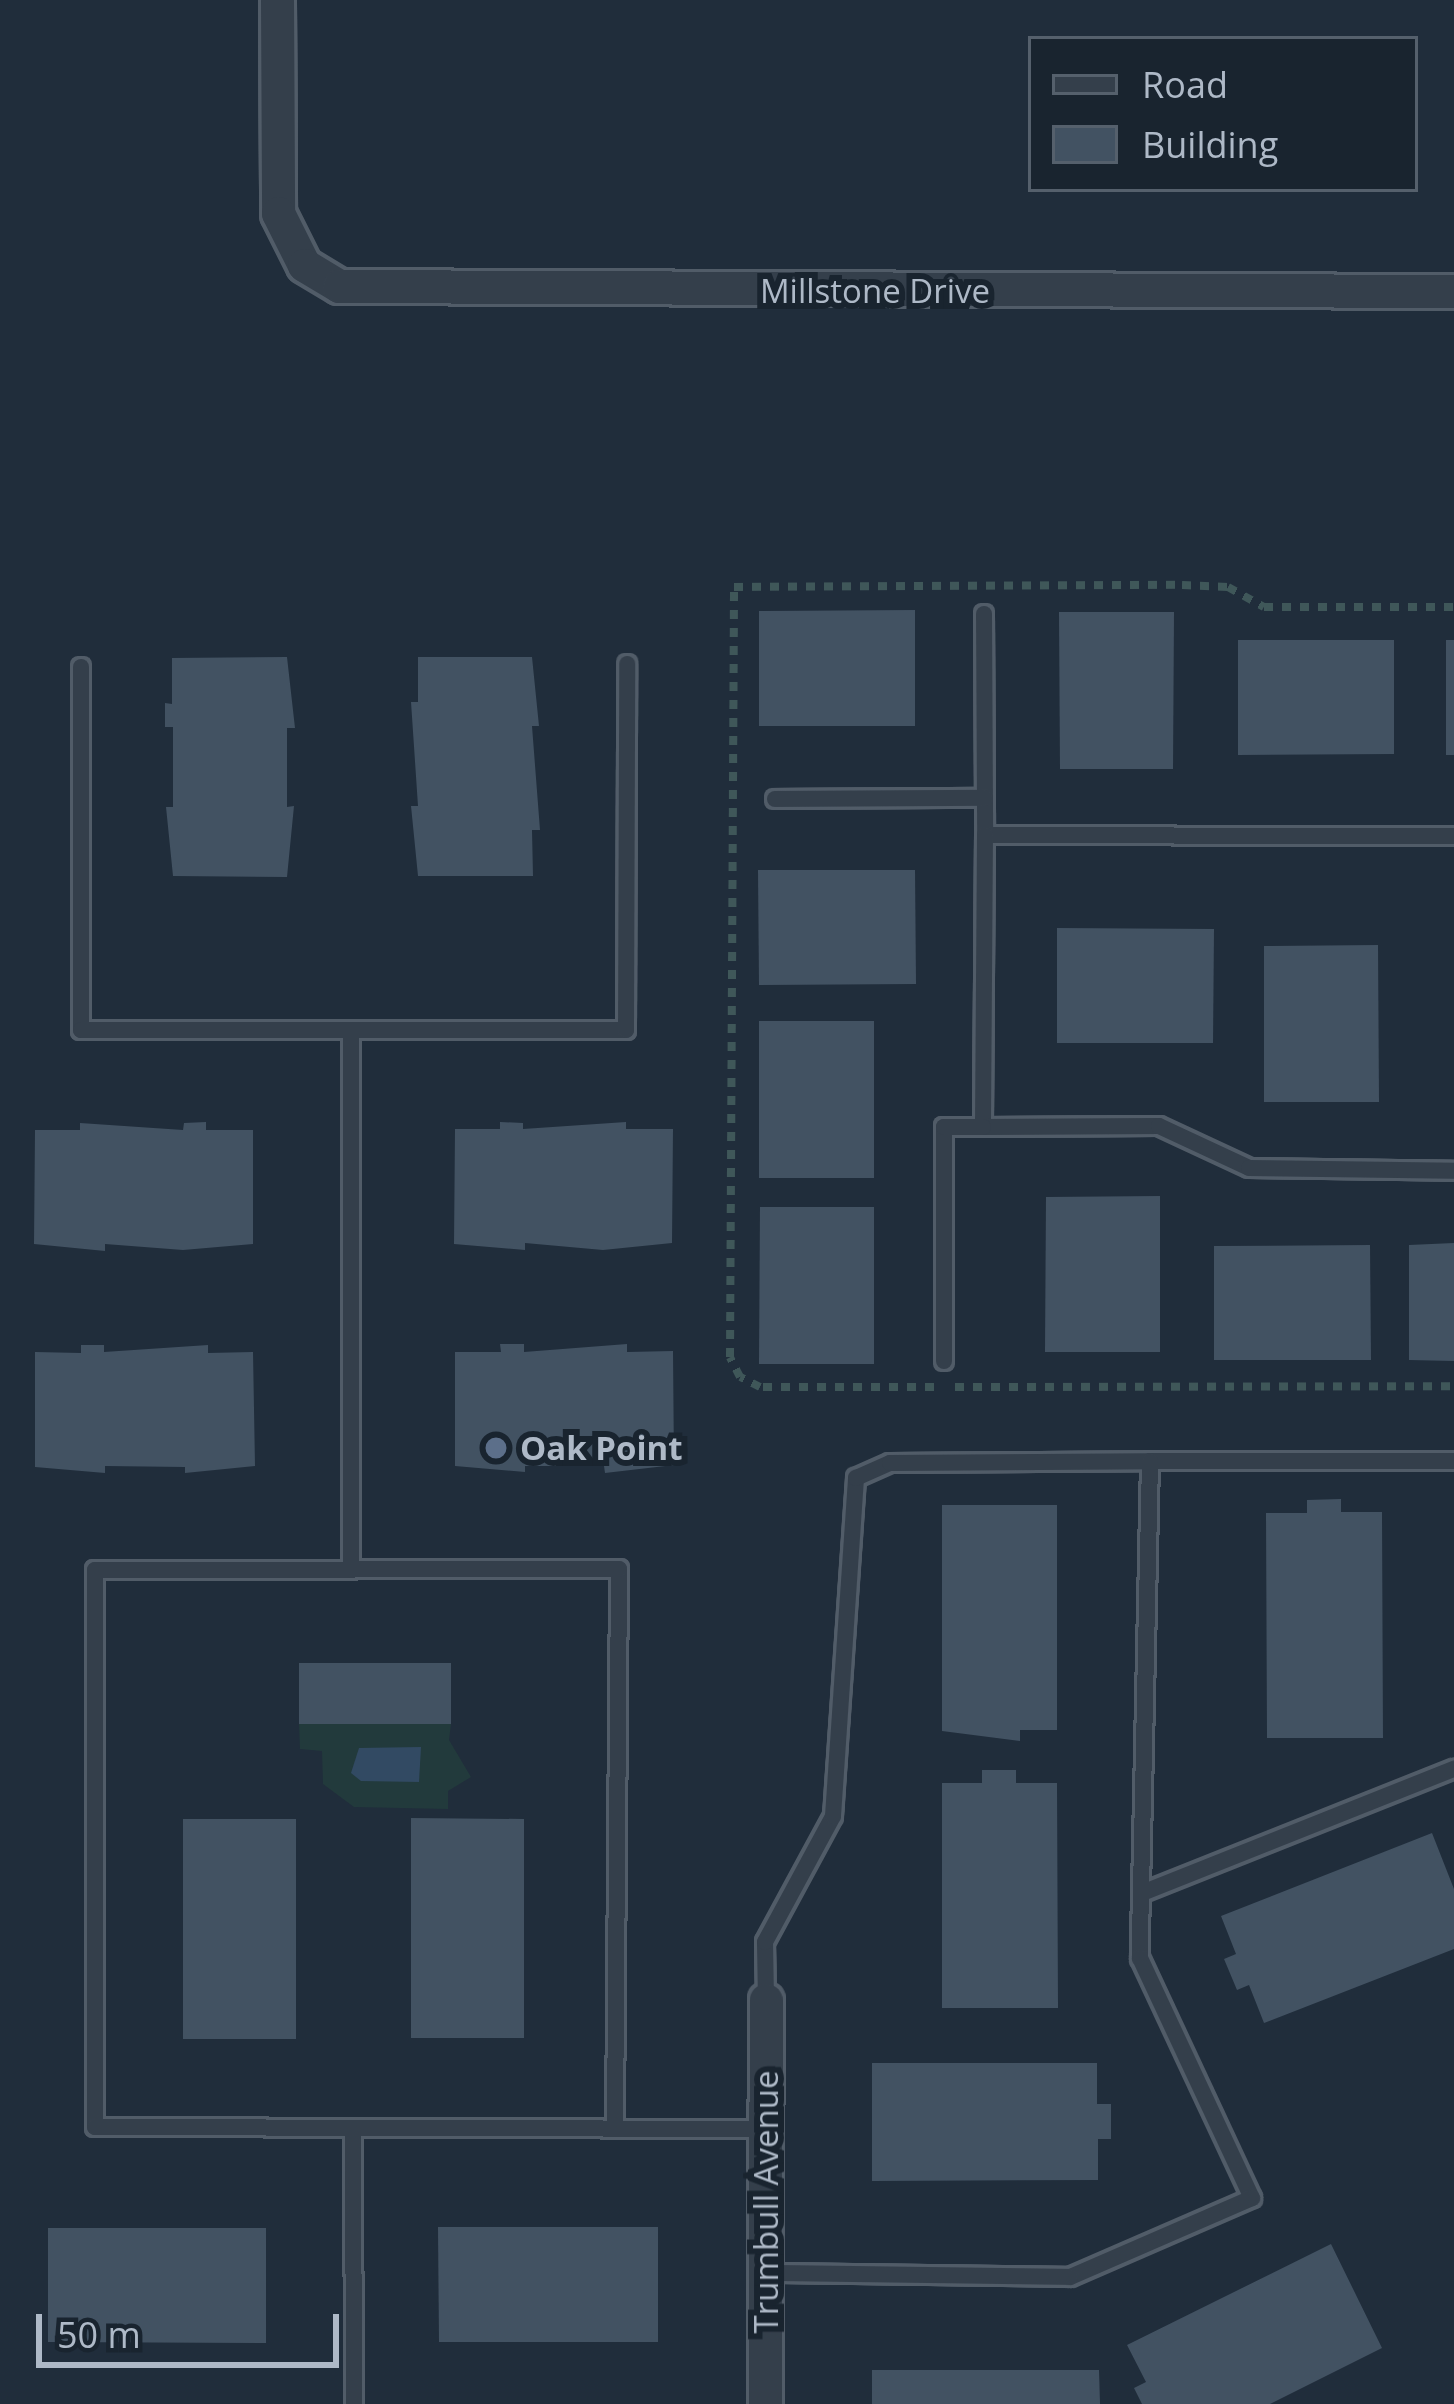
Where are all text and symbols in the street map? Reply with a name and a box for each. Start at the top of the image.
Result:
legend [1028,36,1418,192]
text: Road [1142,60,1228,109]
text: Building [1142,120,1278,169]
street label: Millstone Drive [760,271,990,311]
place label: Oak Point [520,1428,682,1468]
marker: Oak Point [483,1435,509,1461]
street label: Trumbull Avenue [746,2070,786,2334]
scale bar [42,2290,345,2364]
text: 50 m [57,2310,141,2359]

